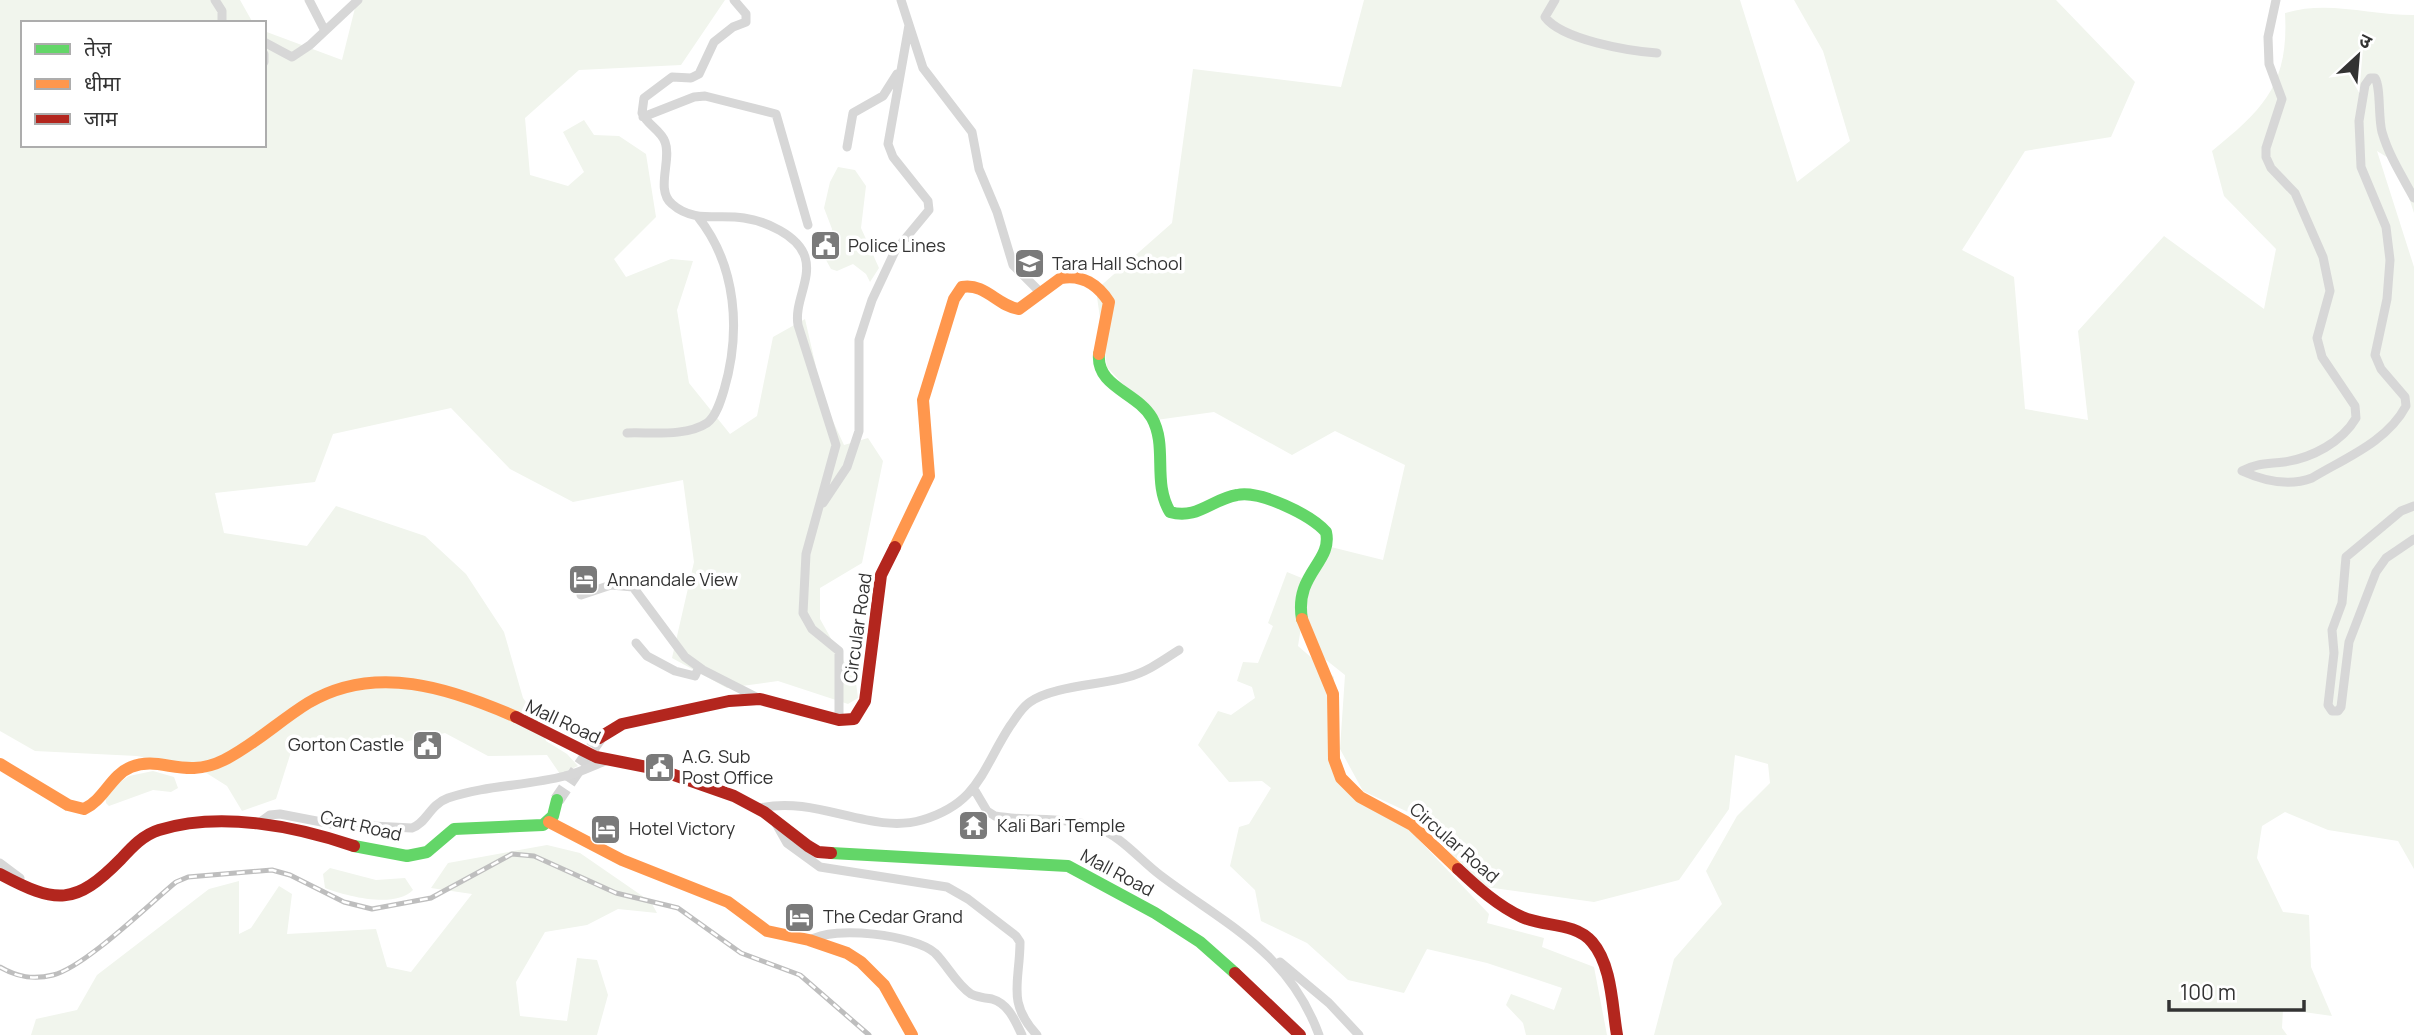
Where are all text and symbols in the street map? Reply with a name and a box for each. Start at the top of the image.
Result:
legend [21,21,266,147]
north arrow [2323,21,2393,91]
text: उ [2355,27,2377,55]
text: तेज़ [84,34,112,62]
text: धीमा [84,69,121,97]
text: जाम [84,104,118,132]
public building icon: Police Lines [808,229,842,263]
place label: Police Lines [848,233,946,257]
school or university icon: Tara Hall School [1012,247,1046,281]
place label: Tara Hall School [1052,251,1183,275]
hotel icon: Annandale View [567,563,601,597]
place label: Annandale View [607,567,738,591]
street label: Circular Road [837,571,877,684]
street label: Mall Road [522,693,605,749]
public building icon: Gorton Castle [410,728,444,762]
place label: Gorton Castle [288,732,404,756]
place label: A.G. Sub Post Office [682,744,773,789]
public building icon: A.G. Sub Post Office [642,750,676,784]
street label: Circular Road [1405,797,1504,888]
street label: Cart Road [318,804,404,846]
temple icon: Kali Bari Temple [957,809,991,843]
hotel icon: Hotel Victory [589,812,623,846]
place label: Kali Bari Temple [997,813,1125,837]
place label: Hotel Victory [629,816,736,840]
street label: Mall Road [1077,843,1158,901]
hotel icon: The Cedar Grand [783,900,817,934]
place label: The Cedar Grand [823,904,963,928]
scale bar [2169,968,2304,1012]
text: 100 m [2180,978,2236,1006]

